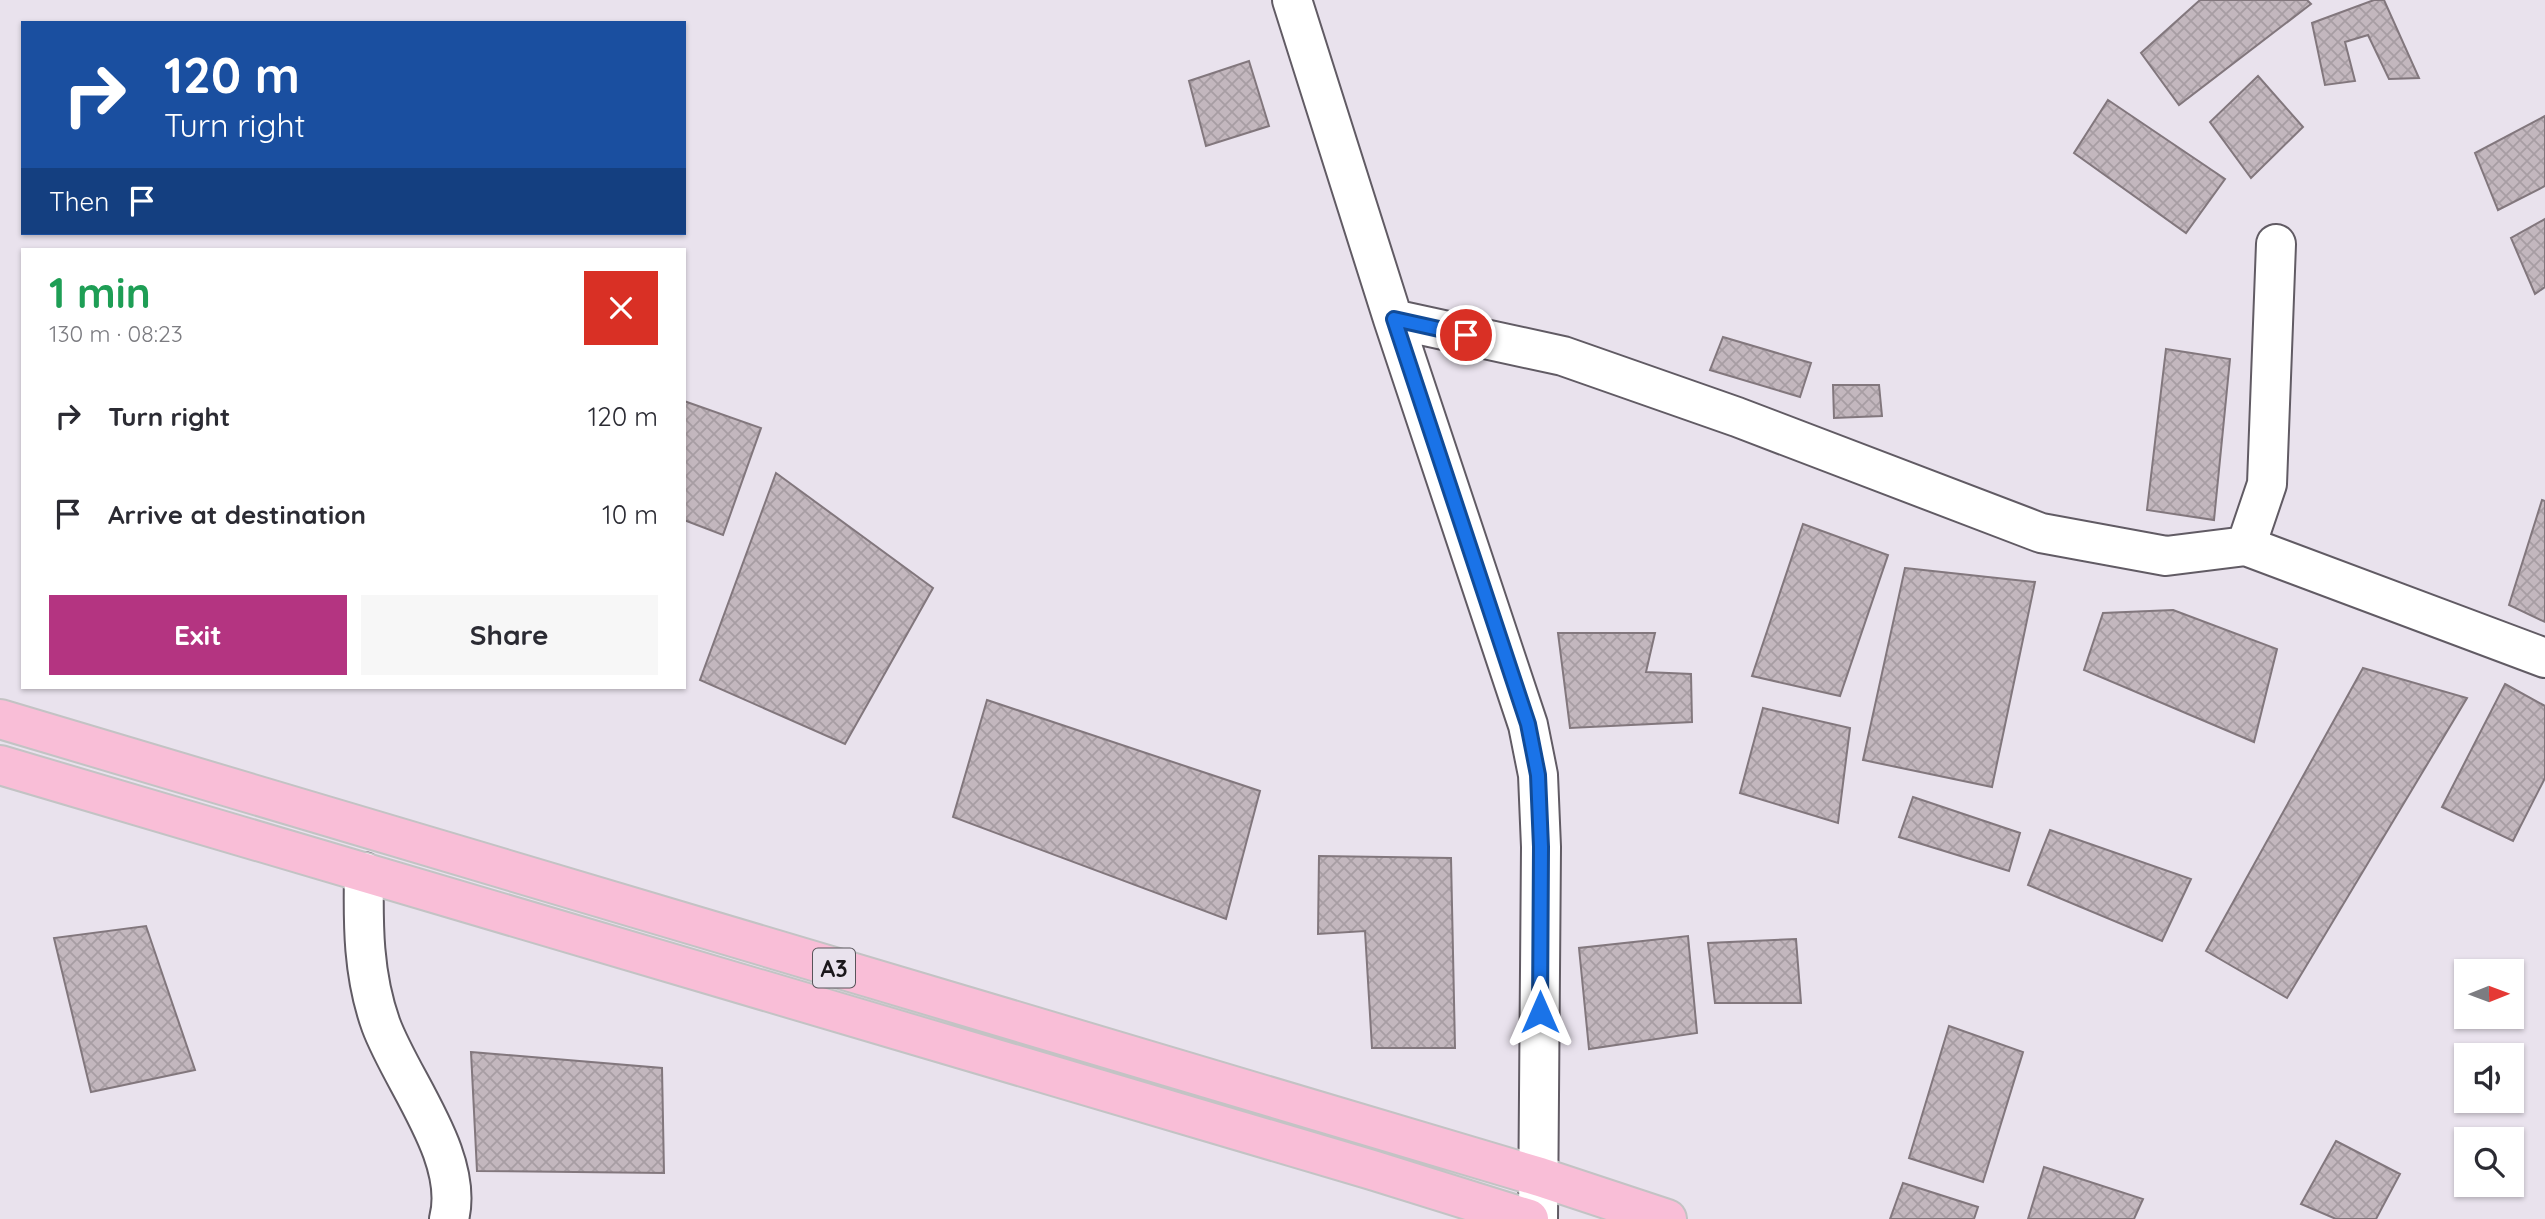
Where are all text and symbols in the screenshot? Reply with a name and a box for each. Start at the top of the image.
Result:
text: 120 m [164,44,300,105]
icon: right [49,49,140,140]
text: Turn right [164,105,305,145]
icon: arrive [123,182,161,220]
text: Then [49,185,109,218]
text: 1 min [49,266,151,319]
button: close [584,271,658,345]
pin [1436,305,1496,365]
icon: arrive [1447,316,1485,354]
text: 130 m · 08:23 [49,319,183,348]
icon: right [49,397,87,435]
text: Turn right [108,400,230,433]
text: 120 m [588,400,658,433]
icon: arrive [49,495,87,533]
text: Arrive at destination [108,498,366,531]
text: 10 m [602,498,658,531]
button: Exit [49,595,347,675]
button: Share [361,595,658,675]
road number: A3 [813,948,855,987]
north arrow [2454,959,2524,1029]
map controls [2454,959,2524,1197]
position arrow [1503,975,1577,1049]
button: sound [2454,1043,2524,1113]
button: search [2454,1127,2524,1197]

